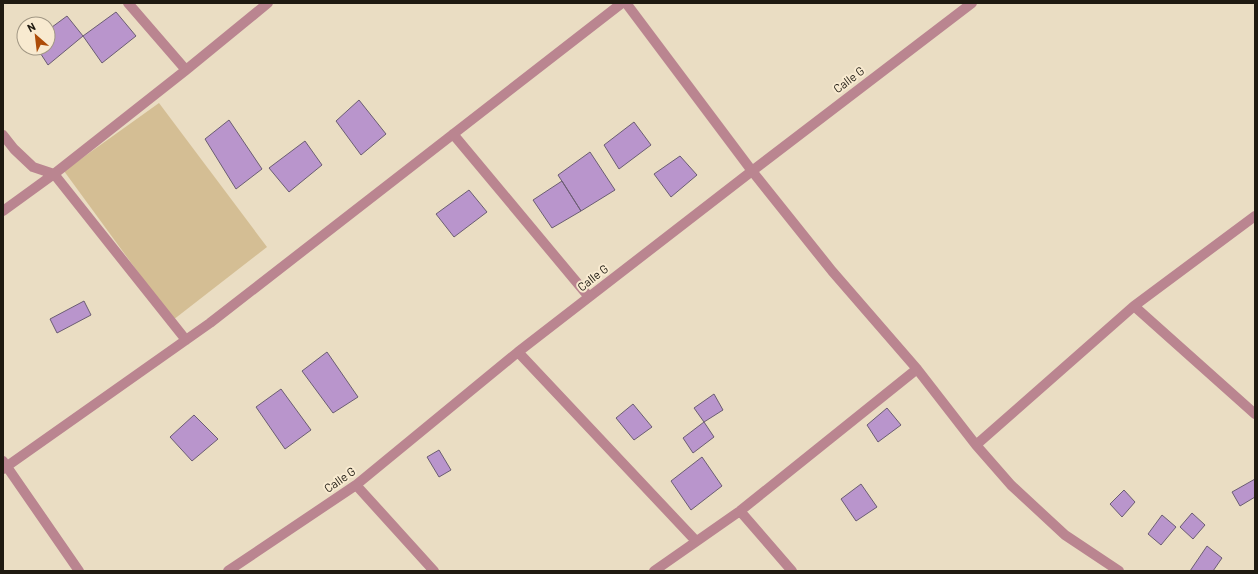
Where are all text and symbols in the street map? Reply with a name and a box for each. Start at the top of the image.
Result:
north arrow [16,16,56,56]
text: N [25,19,37,34]
street label: Calle G [830,63,867,95]
street label: Calle G [574,261,610,294]
street label: Calle G [321,463,358,495]

